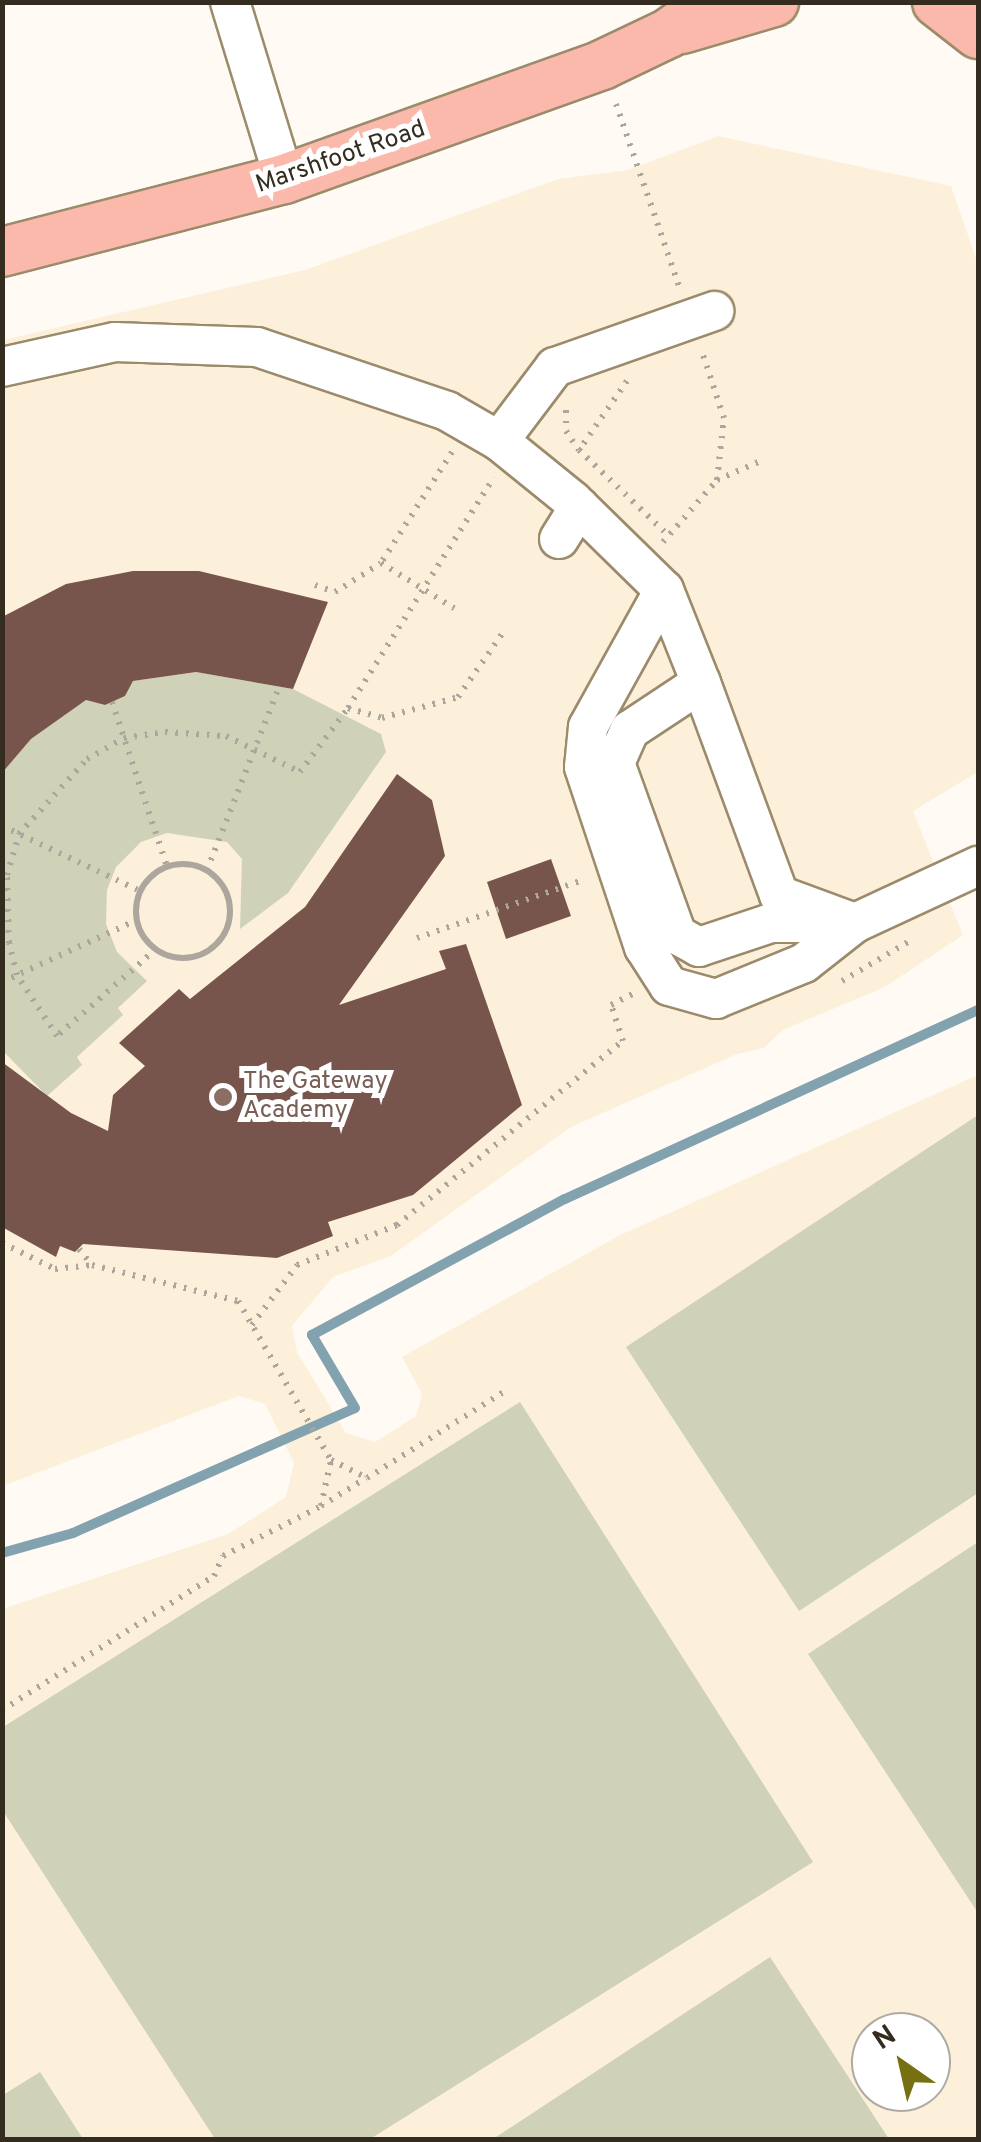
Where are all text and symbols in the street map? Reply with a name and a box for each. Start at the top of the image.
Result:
street label: Marshfoot Road [252,115,430,201]
place label: The Gateway Academy [243,1068,388,1127]
marker: The Gateway Academy [212,1086,234,1108]
north arrow [851,2012,951,2112]
text: N [867,2018,904,2059]

